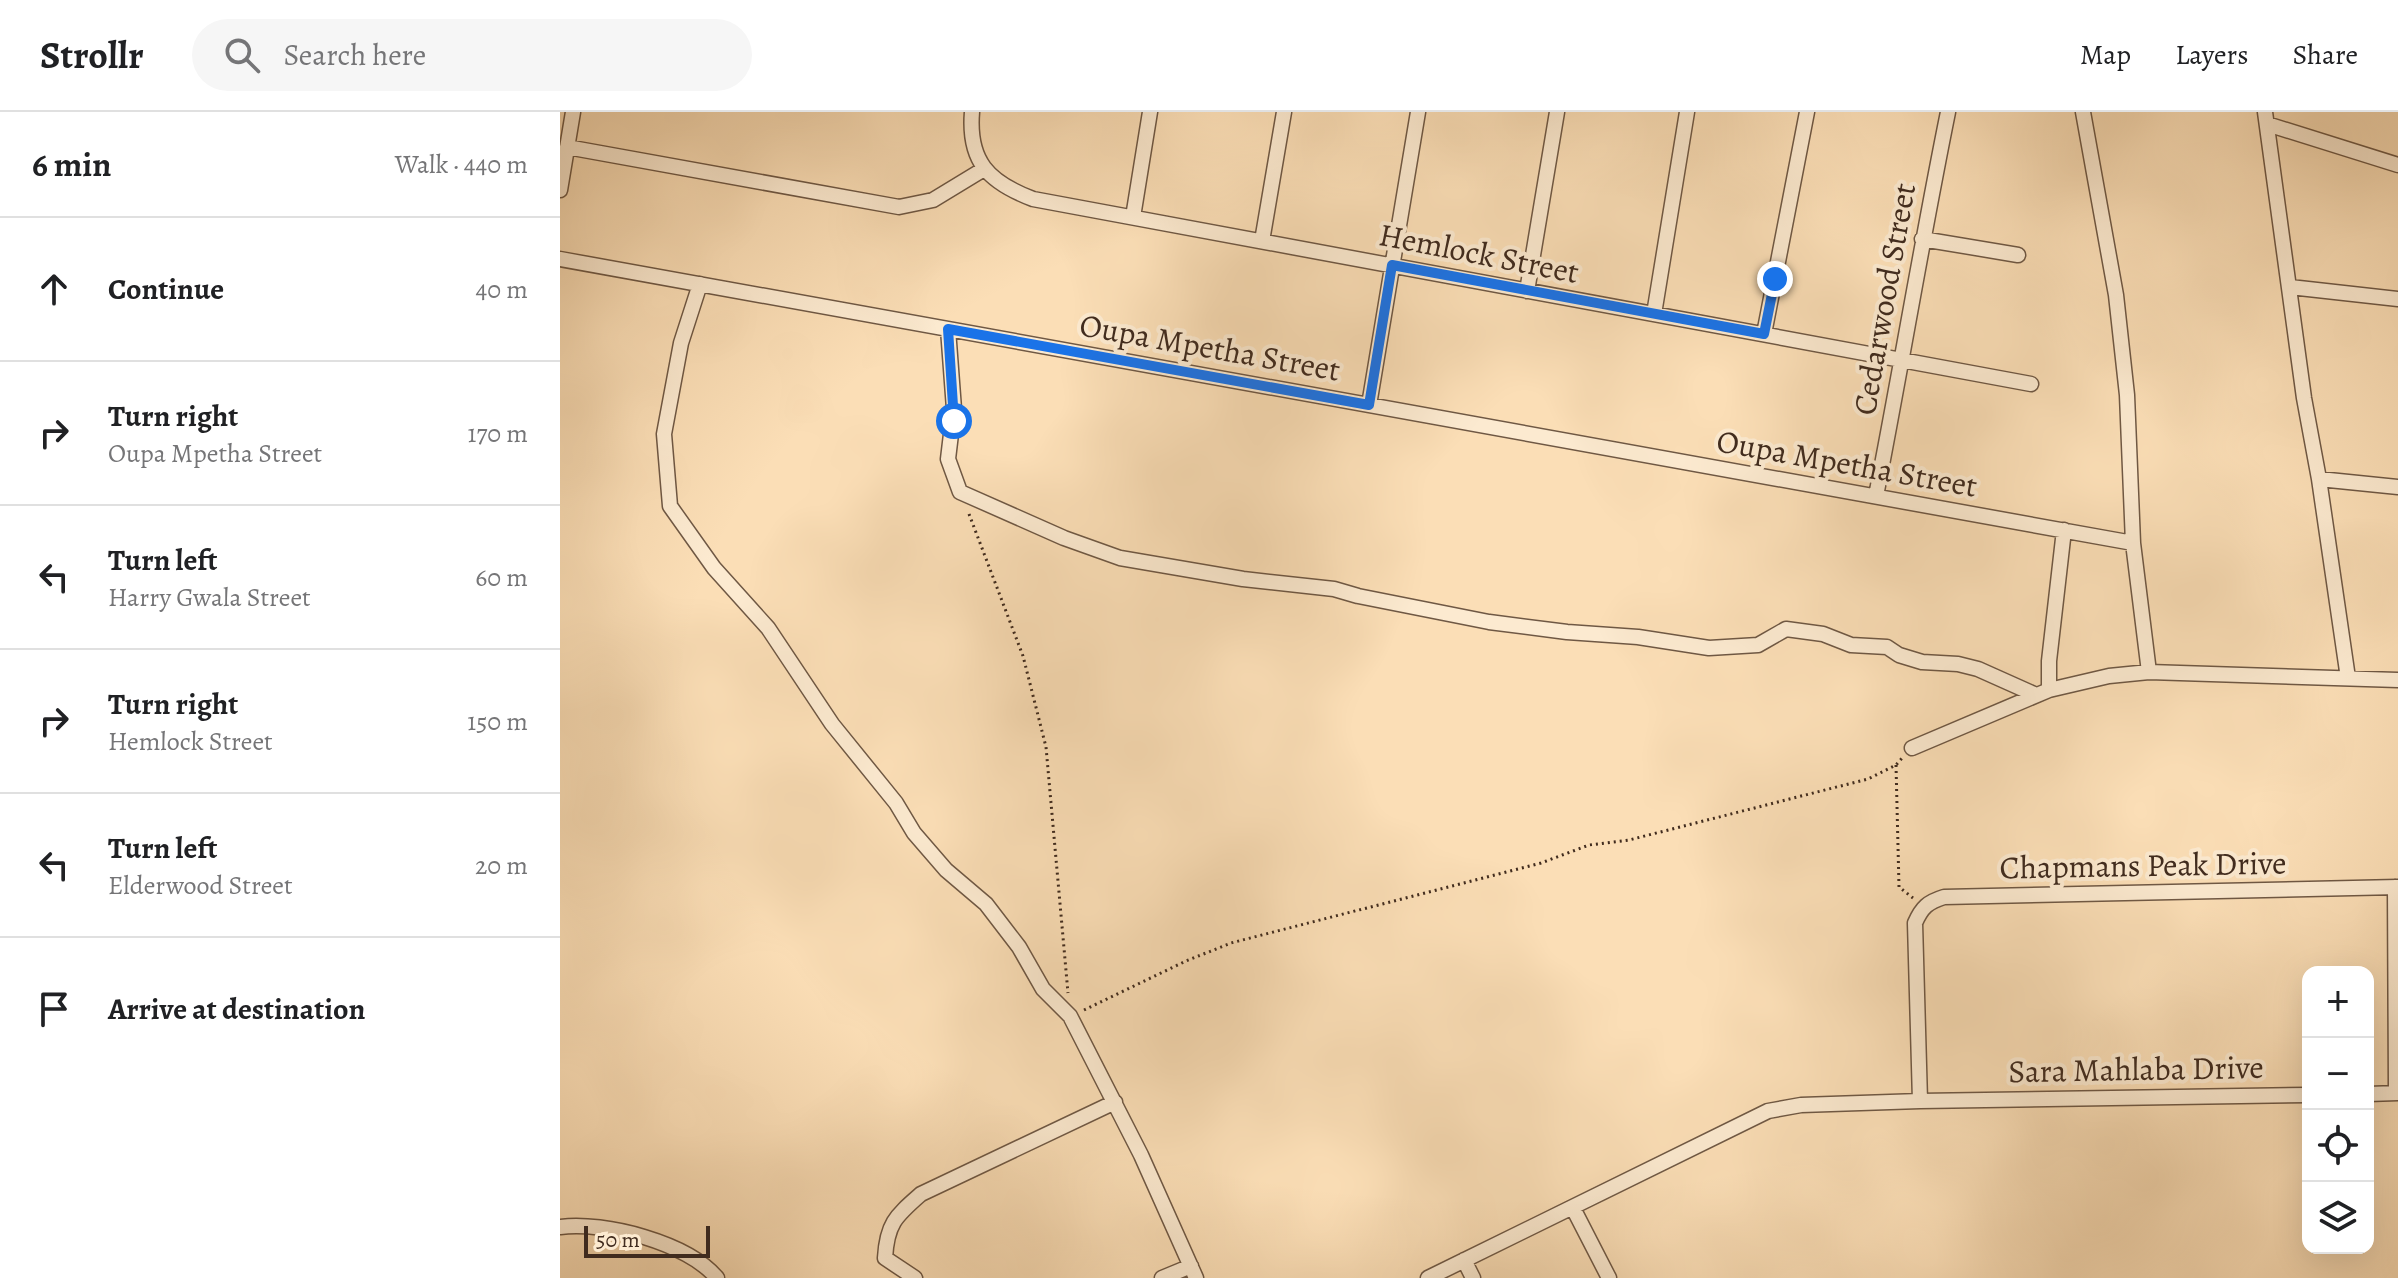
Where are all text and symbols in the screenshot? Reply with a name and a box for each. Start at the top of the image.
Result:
search box [192,19,752,91]
text: Strollr [40,29,144,81]
icon: search [220,33,264,77]
text: Search here [284,35,426,75]
text: Map [2080,36,2131,74]
text: Layers [2175,36,2248,74]
text: Share [2292,36,2358,74]
text: 6 min [32,141,111,188]
text: Walk · 440 m [395,147,528,182]
street label: Cedarwood Street [1842,180,1926,418]
street label: Hemlock Street [1375,212,1583,294]
route end [1757,261,1793,297]
icon: ahead [32,267,76,311]
text: Continue [108,269,224,309]
text: 40 m [476,272,528,307]
street label: Oupa Mpetha Street [1076,302,1344,392]
text: Turn right [108,396,238,436]
route start [936,403,972,439]
icon: right [32,411,76,455]
text: 170 m [468,416,528,451]
street label: Oupa Mpetha Street [1713,418,1981,508]
text: Oupa Mpetha Street [108,436,322,471]
text: Turn left [108,540,217,580]
icon: left [32,555,76,599]
text: 60 m [475,560,528,595]
text: Harry Gwala Street [108,580,311,615]
text: Turn right [108,684,238,724]
icon: right [32,699,76,743]
text: 150 m [467,704,528,739]
text: Hemlock Street [108,724,273,759]
text: Turn left [108,828,217,868]
street label: Chapmans Peak Drive [1999,841,2287,889]
icon: left [32,843,76,887]
text: 20 m [475,848,528,883]
text: Elderwood Street [108,868,293,903]
map controls [2302,966,2374,1254]
button: + [2302,966,2374,1038]
icon: arrive [32,987,76,1031]
text: Arrive at destination [108,989,365,1029]
button: − [2302,1038,2374,1110]
street label: Sara Mahlaba Drive [2008,1045,2264,1093]
button: locate [2302,1110,2374,1182]
button: layers [2302,1182,2374,1254]
scale bar [584,1222,710,1258]
text: 50 m [596,1225,640,1255]

